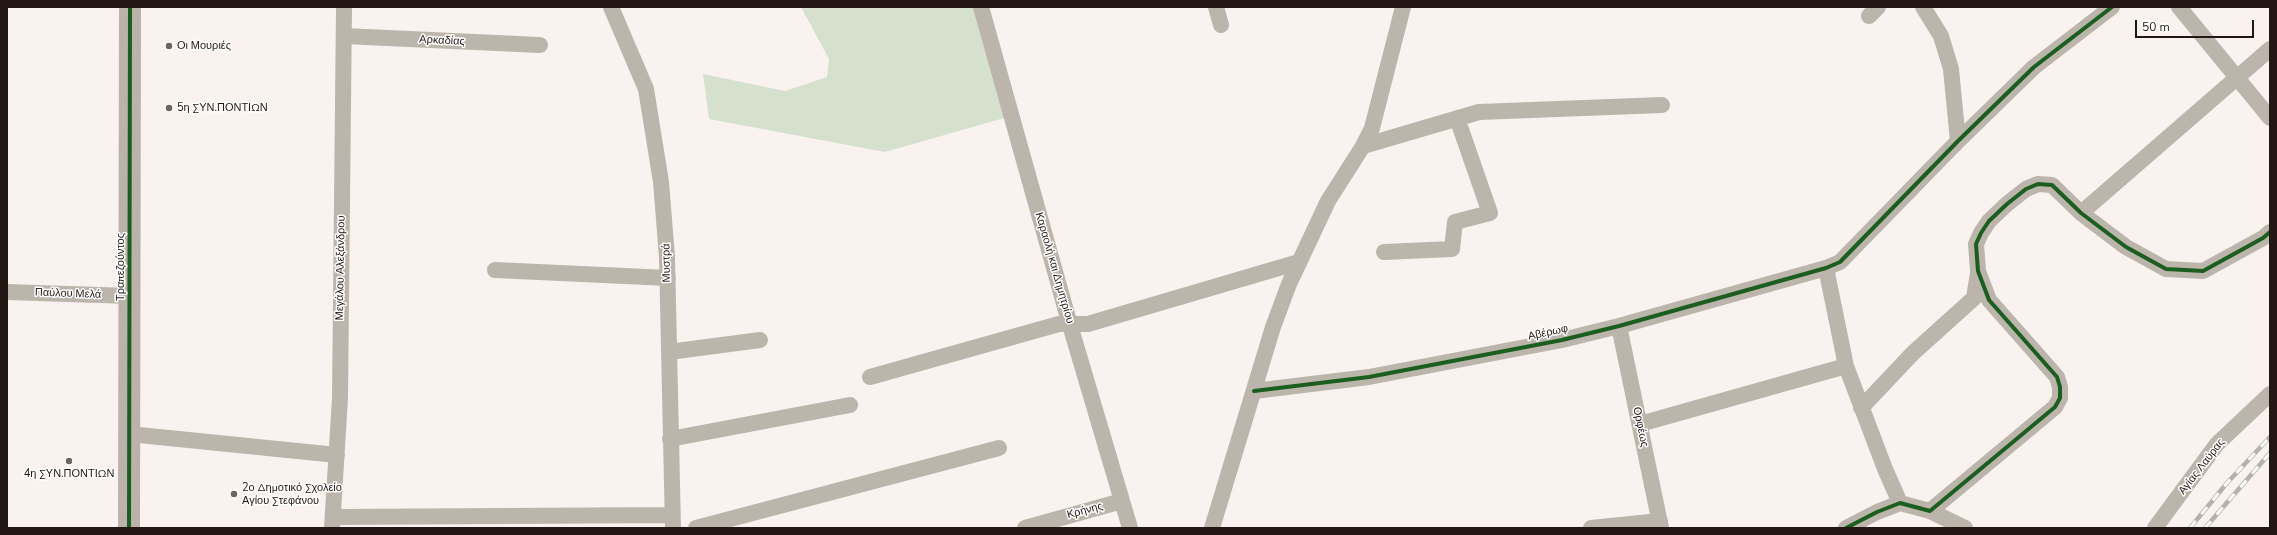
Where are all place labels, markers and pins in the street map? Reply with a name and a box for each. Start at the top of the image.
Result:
place label: Οι Μουριές [177,39,231,53]
marker: Οι Μουριές [164,41,174,51]
place label: 5η ΣΥΝ.ΠΟΝΤΙΩΝ [177,101,268,115]
marker: 5η ΣΥΝ.ΠΟΝΤΙΩΝ [164,103,174,113]
marker: 4η ΣΥΝ.ΠΟΝΤΙΩΝ [64,456,74,466]
place label: 4η ΣΥΝ.ΠΟΝΤΙΩΝ [24,467,114,481]
place label: 2ο Δημοτικό Σχολείο Αγίου Στεφάνου [242,481,342,507]
marker: 2ο Δημοτικό Σχολείο Αγίου Στεφάνου [229,489,239,499]

